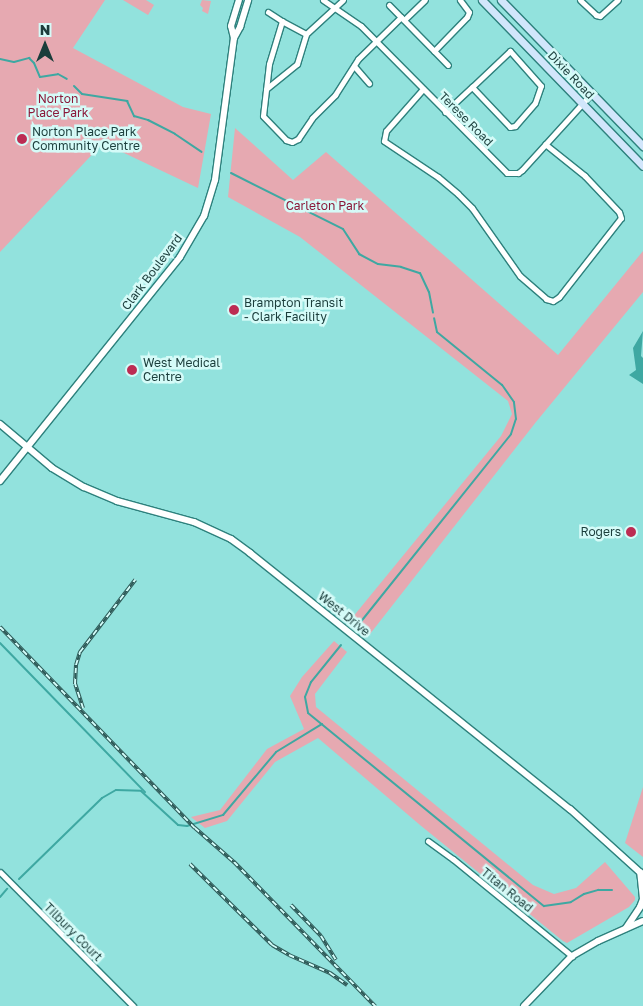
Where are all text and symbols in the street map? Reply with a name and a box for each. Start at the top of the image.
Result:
north arrow [20,20,70,70]
text: N [40,21,50,38]
street label: Dixie Road [545,48,597,102]
street label: Terese Road [436,89,496,149]
park label: Norton Place Park [28,92,88,120]
place label: Norton Place Park Community Centre [32,125,140,153]
marker: Norton Place Park Community Centre [16,133,28,145]
park label: Carleton Park [286,199,364,213]
street label: Clark Boulevard [119,231,185,313]
place label: Brampton Transit - Clark Facility [244,296,343,324]
marker: Brampton Transit - Clark Facility [228,304,240,316]
place label: West Medical Centre [143,356,220,384]
marker: West Medical Centre [125,363,139,377]
place label: Rogers [580,525,621,539]
marker: Rogers [625,526,637,538]
street label: West Drive [315,589,373,639]
street label: Titan Road [478,865,536,915]
street label: Tilbury Court [41,900,105,964]

